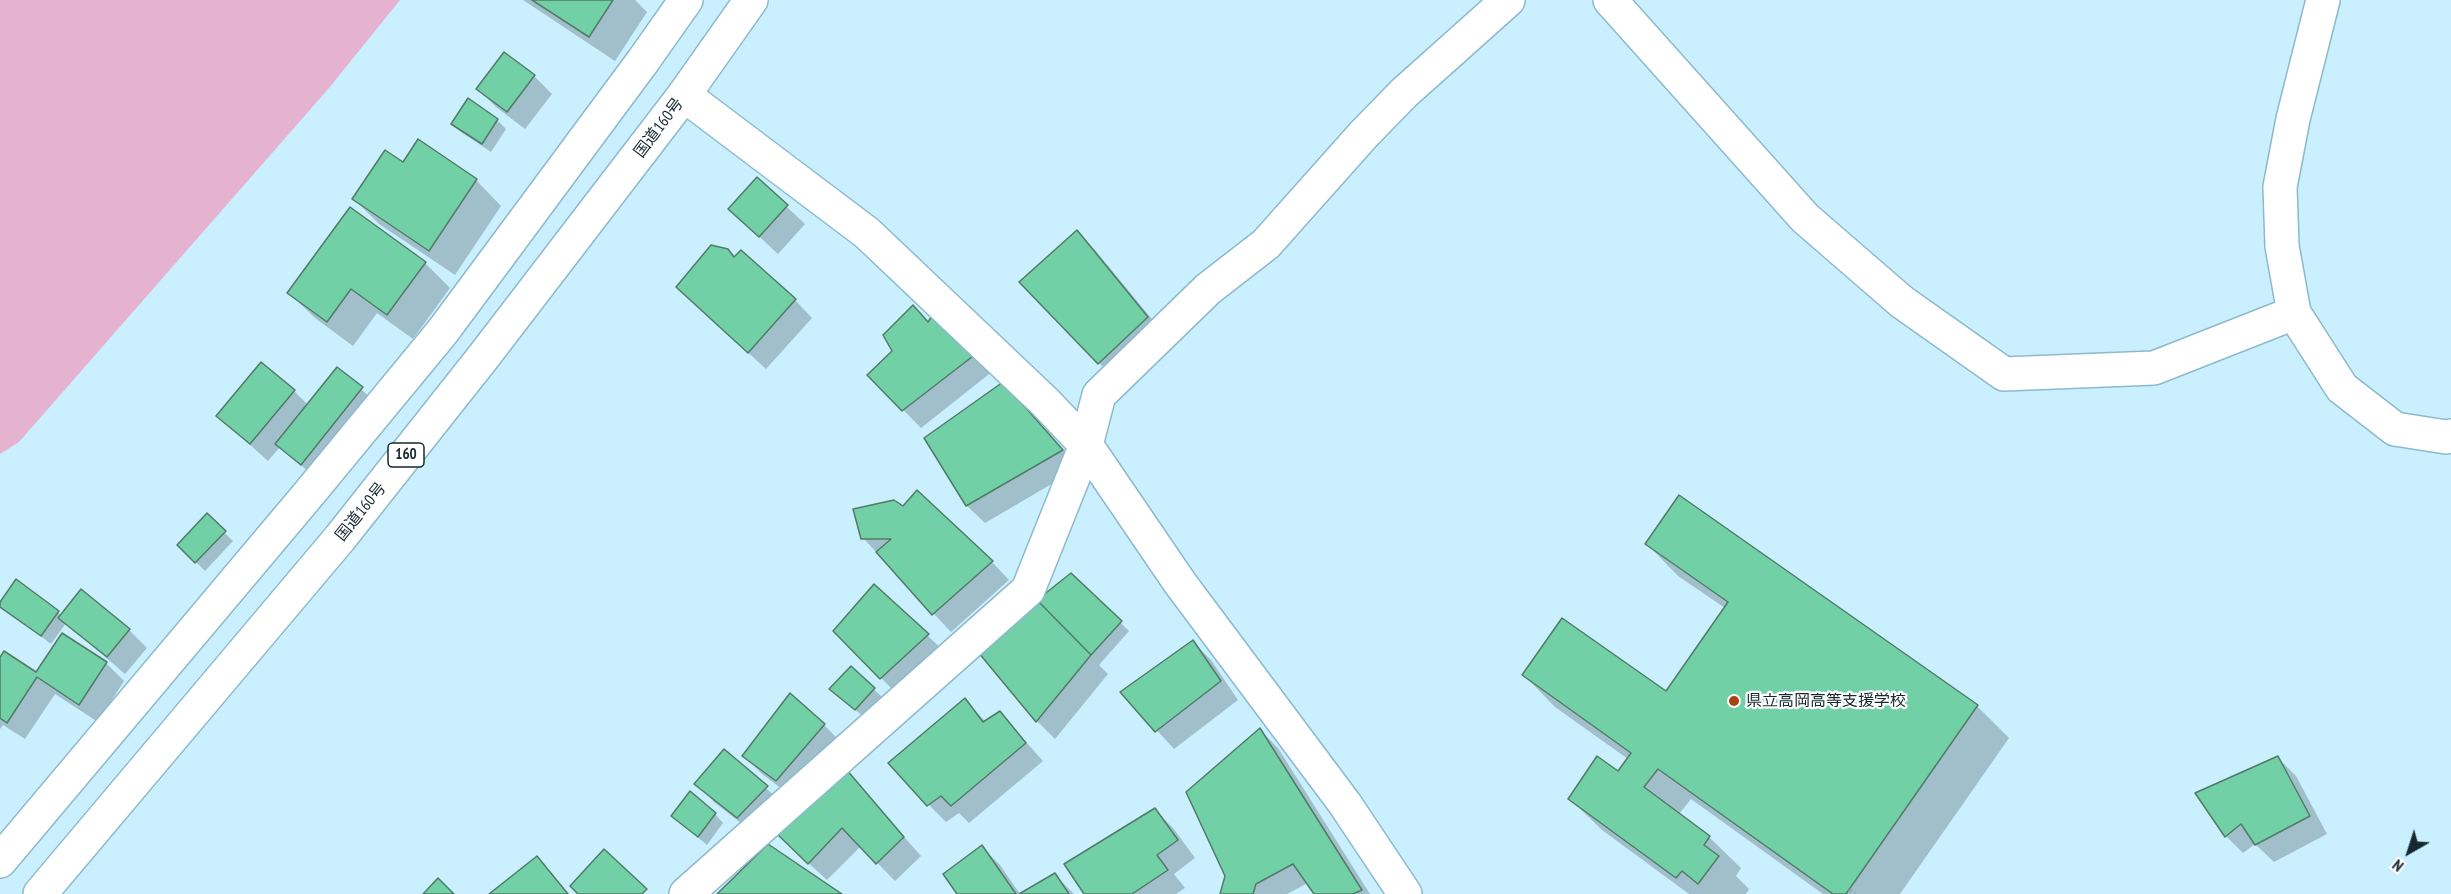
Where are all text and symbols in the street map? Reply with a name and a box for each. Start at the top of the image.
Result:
street label: 国道160号 [630,94,688,162]
road number: 160 [388,443,424,467]
street label: 国道160号 [332,479,390,545]
place label: 県立高岡高等支援学校 [1746,691,1906,711]
marker: 県立高岡高等支援学校 [1727,694,1741,708]
north arrow [2379,822,2439,882]
text: N [2388,856,2407,876]

